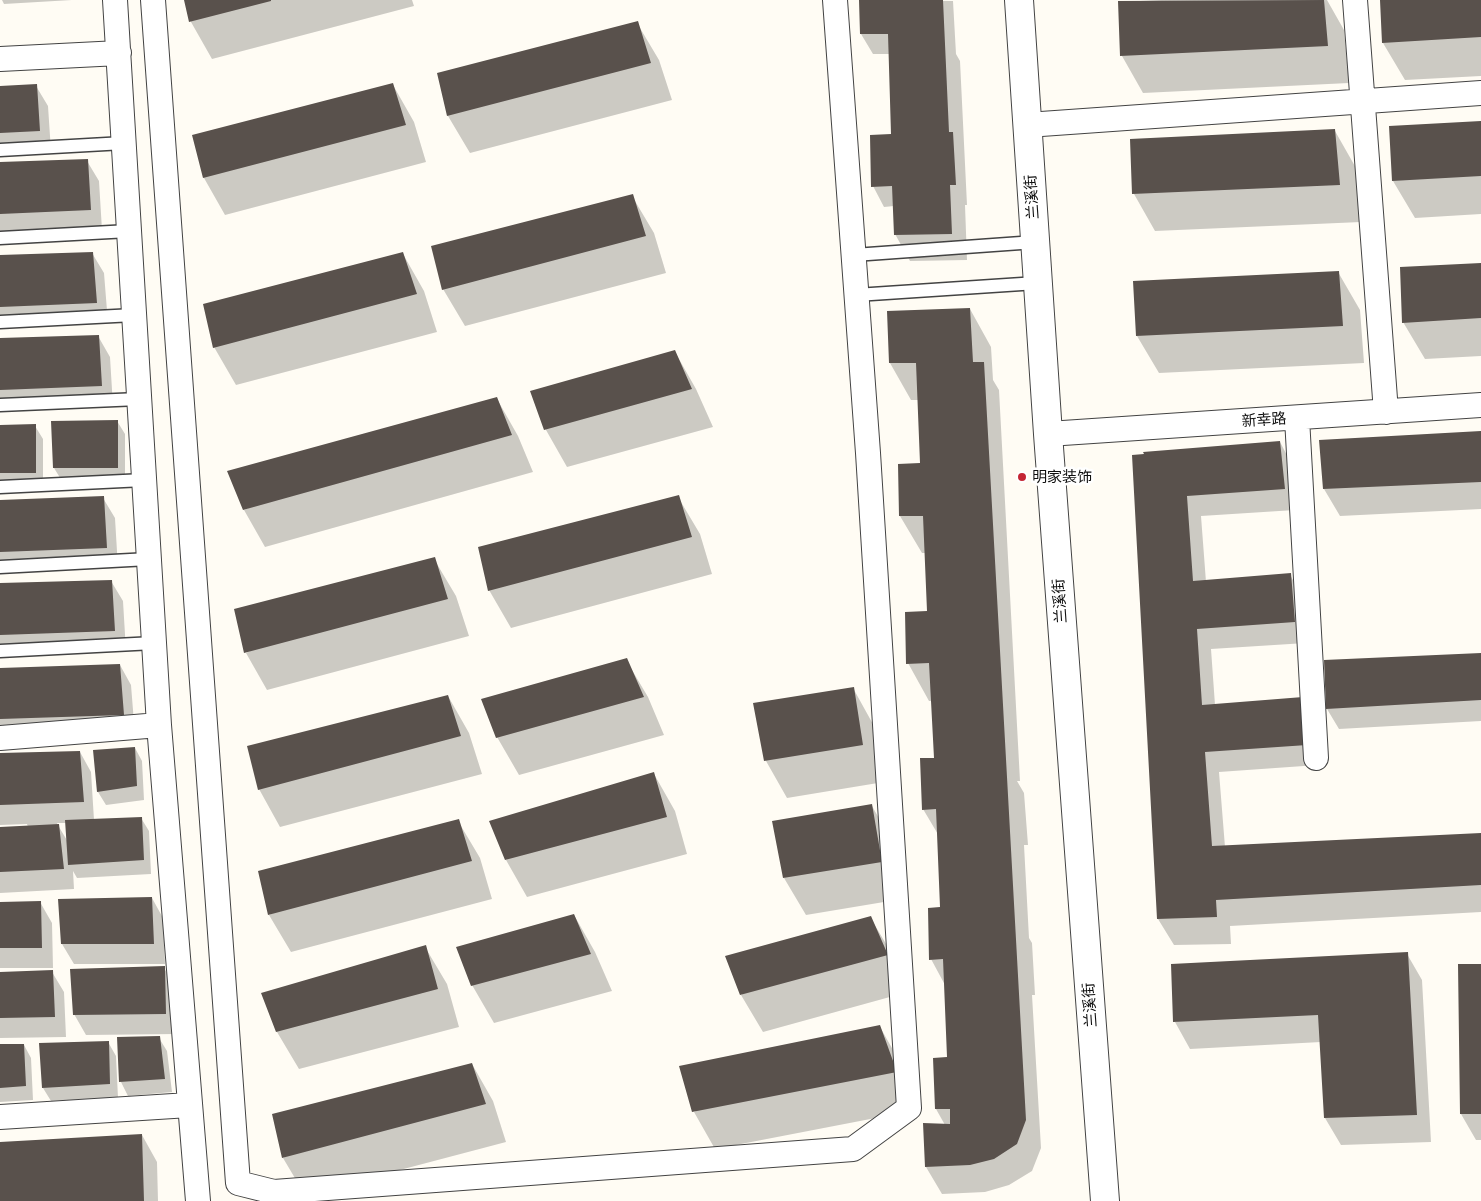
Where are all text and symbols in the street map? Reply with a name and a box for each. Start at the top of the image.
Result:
street label: 兰溪街 [1021,174,1043,220]
street label: 新幸路 [1241,409,1287,431]
place label: 明家装饰 [1032,468,1092,486]
marker: 明家装饰 [1016,471,1028,483]
street label: 兰溪街 [1049,578,1071,624]
street label: 兰溪街 [1079,982,1101,1028]

